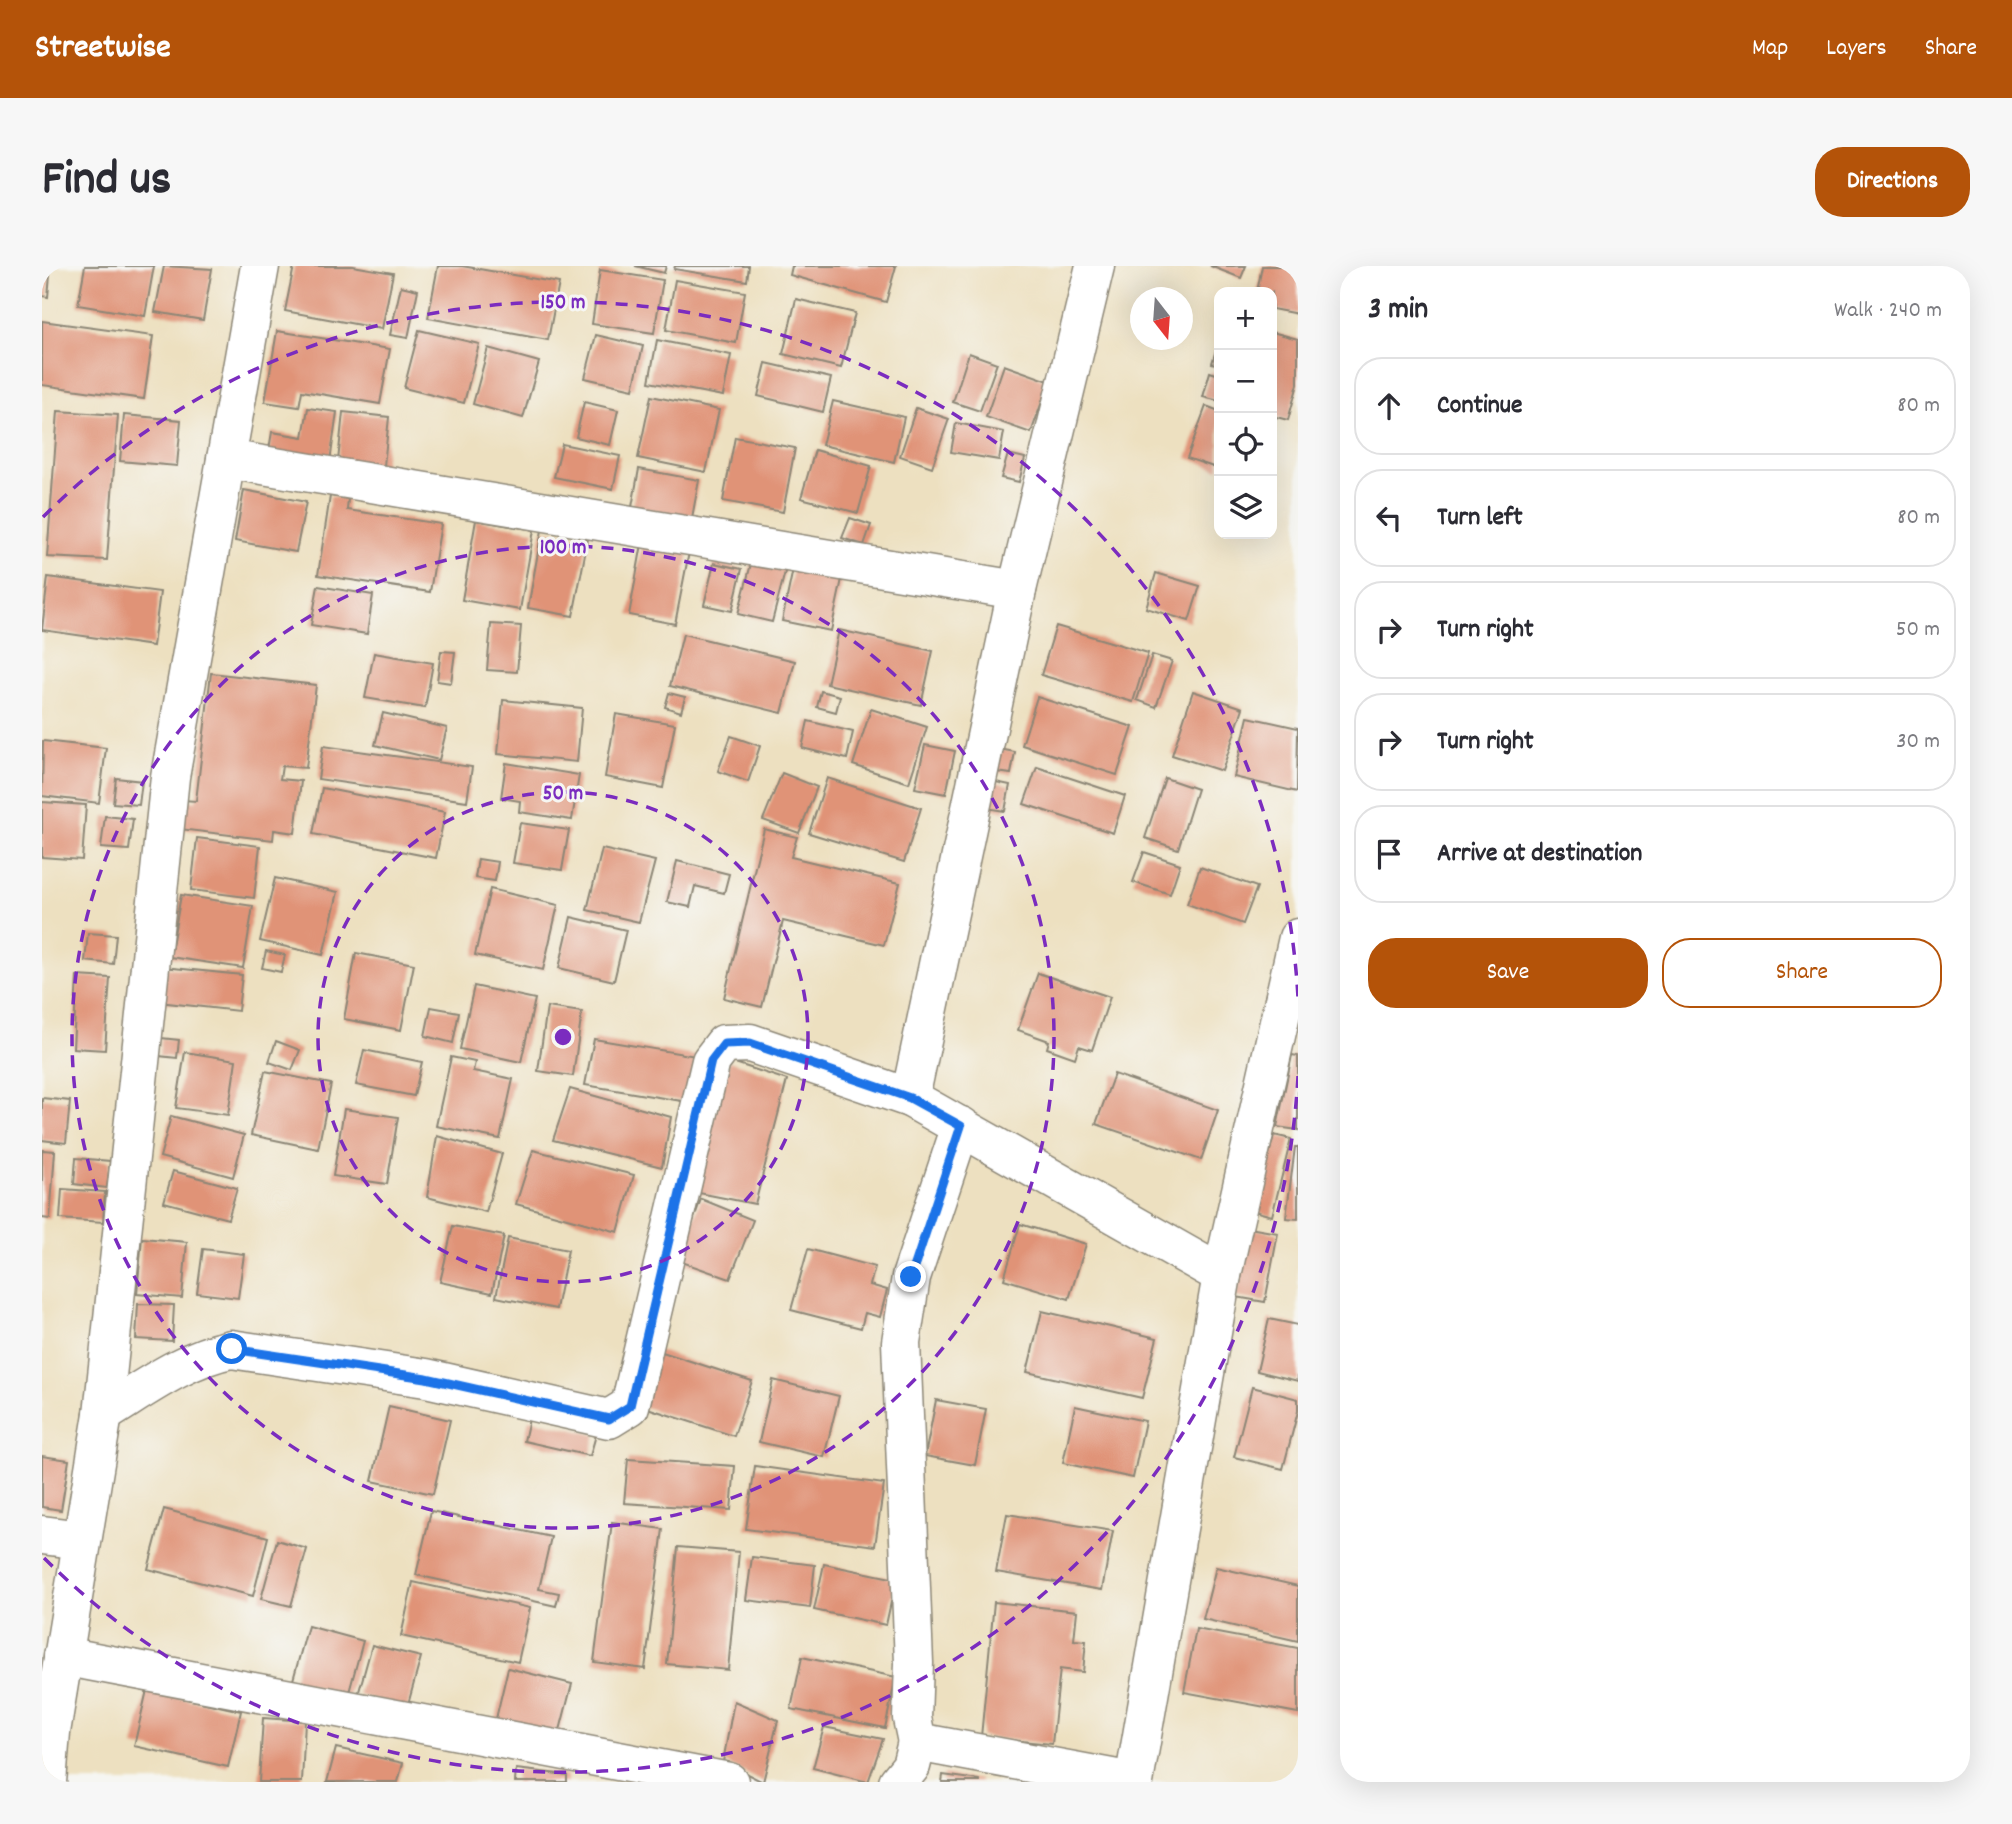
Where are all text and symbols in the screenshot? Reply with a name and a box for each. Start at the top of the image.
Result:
text: Streetwise [35,26,171,73]
text: Map [1752,32,1788,66]
text: Layers [1826,32,1887,66]
text: Share [1925,32,1977,66]
text: Find us [42,147,171,217]
button: Directions [1815,147,1970,217]
north arrow [1130,287,1193,350]
map controls [1214,287,1277,539]
button: + [1214,287,1277,350]
text: 150 m [540,289,586,319]
text: 3 min [1368,290,1428,333]
text: Walk · 240 m [1834,295,1942,328]
button: − [1214,350,1277,413]
icon: ahead [1370,387,1408,425]
text: Continue [1437,388,1522,425]
text: 80 m [1897,390,1940,423]
button: locate [1214,413,1277,476]
button: layers [1214,476,1277,539]
icon: left [1370,499,1408,537]
text: Turn left [1437,500,1523,537]
text: 80 m [1897,502,1940,535]
text: 100 m [540,534,586,564]
icon: right [1370,611,1408,649]
text: Turn right [1437,612,1534,649]
text: 50 m [1896,614,1940,647]
icon: right [1370,723,1408,761]
text: Turn right [1437,724,1534,761]
text: 30 m [1896,726,1940,759]
text: 50 m [543,780,583,810]
icon: arrive [1370,835,1408,873]
text: Arrive at destination [1437,836,1642,873]
button: Save [1368,938,1648,1008]
button: Share [1662,938,1942,1008]
centre of rings [551,1025,575,1049]
route end [895,1261,926,1292]
route start [216,1333,247,1364]

